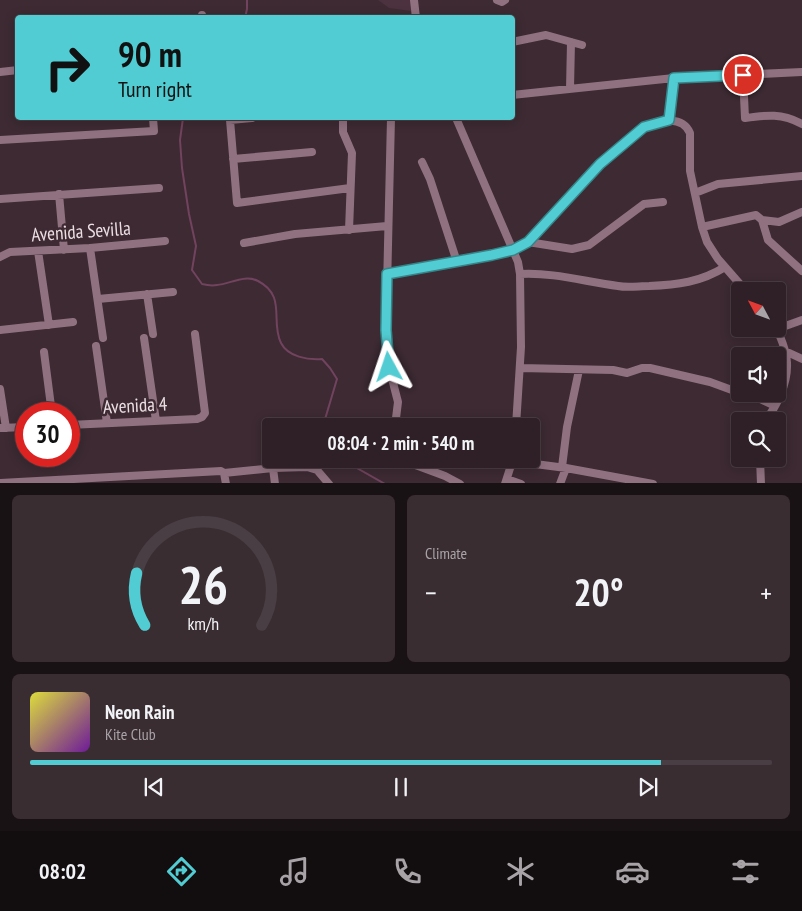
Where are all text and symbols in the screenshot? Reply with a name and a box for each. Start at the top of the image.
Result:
text: 90 m [118,31,182,77]
icon: right [35,35,100,100]
pin [722,54,764,96]
icon: arrive [729,61,757,89]
text: Turn right [118,75,192,103]
street label: Avenida Sevilla [31,216,131,246]
north arrow [731,282,786,338]
map controls [731,282,786,467]
position arrow [362,340,414,392]
button: sound [731,347,786,402]
street label: Avenida 4 [102,391,168,419]
speed limit sign: 30 [15,402,80,467]
button: search [731,412,786,467]
text: 08:04 · 2 min · 540 m [328,431,474,455]
text: Climate [425,543,467,563]
text: 26 [179,551,228,618]
text: 20° [573,567,624,616]
text: − [425,574,437,611]
text: + [760,574,772,611]
text: km/h [188,612,219,635]
text: Neon Rain [105,700,174,724]
text: Kite Club [105,724,156,744]
icon: previous [140,773,168,801]
icon: pause [387,773,415,801]
icon: next [634,773,662,801]
icon: directions [164,854,199,889]
icon: music [277,854,312,889]
icon: phone [390,854,425,889]
icon: climate [503,854,538,889]
icon: car [615,854,650,889]
icon: filters [728,854,763,889]
text: 08:02 [39,857,86,885]

